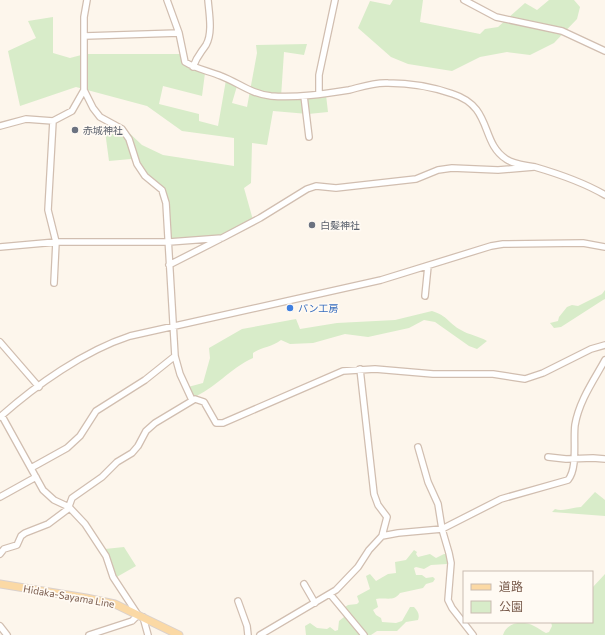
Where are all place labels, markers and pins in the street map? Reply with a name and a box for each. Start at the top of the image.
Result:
place label: 赤城神社 [83,124,123,136]
marker: 赤城神社 [70,125,80,135]
place label: 白髪神社 [320,219,360,231]
marker: 白髪神社 [307,220,317,230]
place label: パン工房 [298,302,339,314]
marker: パン工房 [285,303,295,313]

